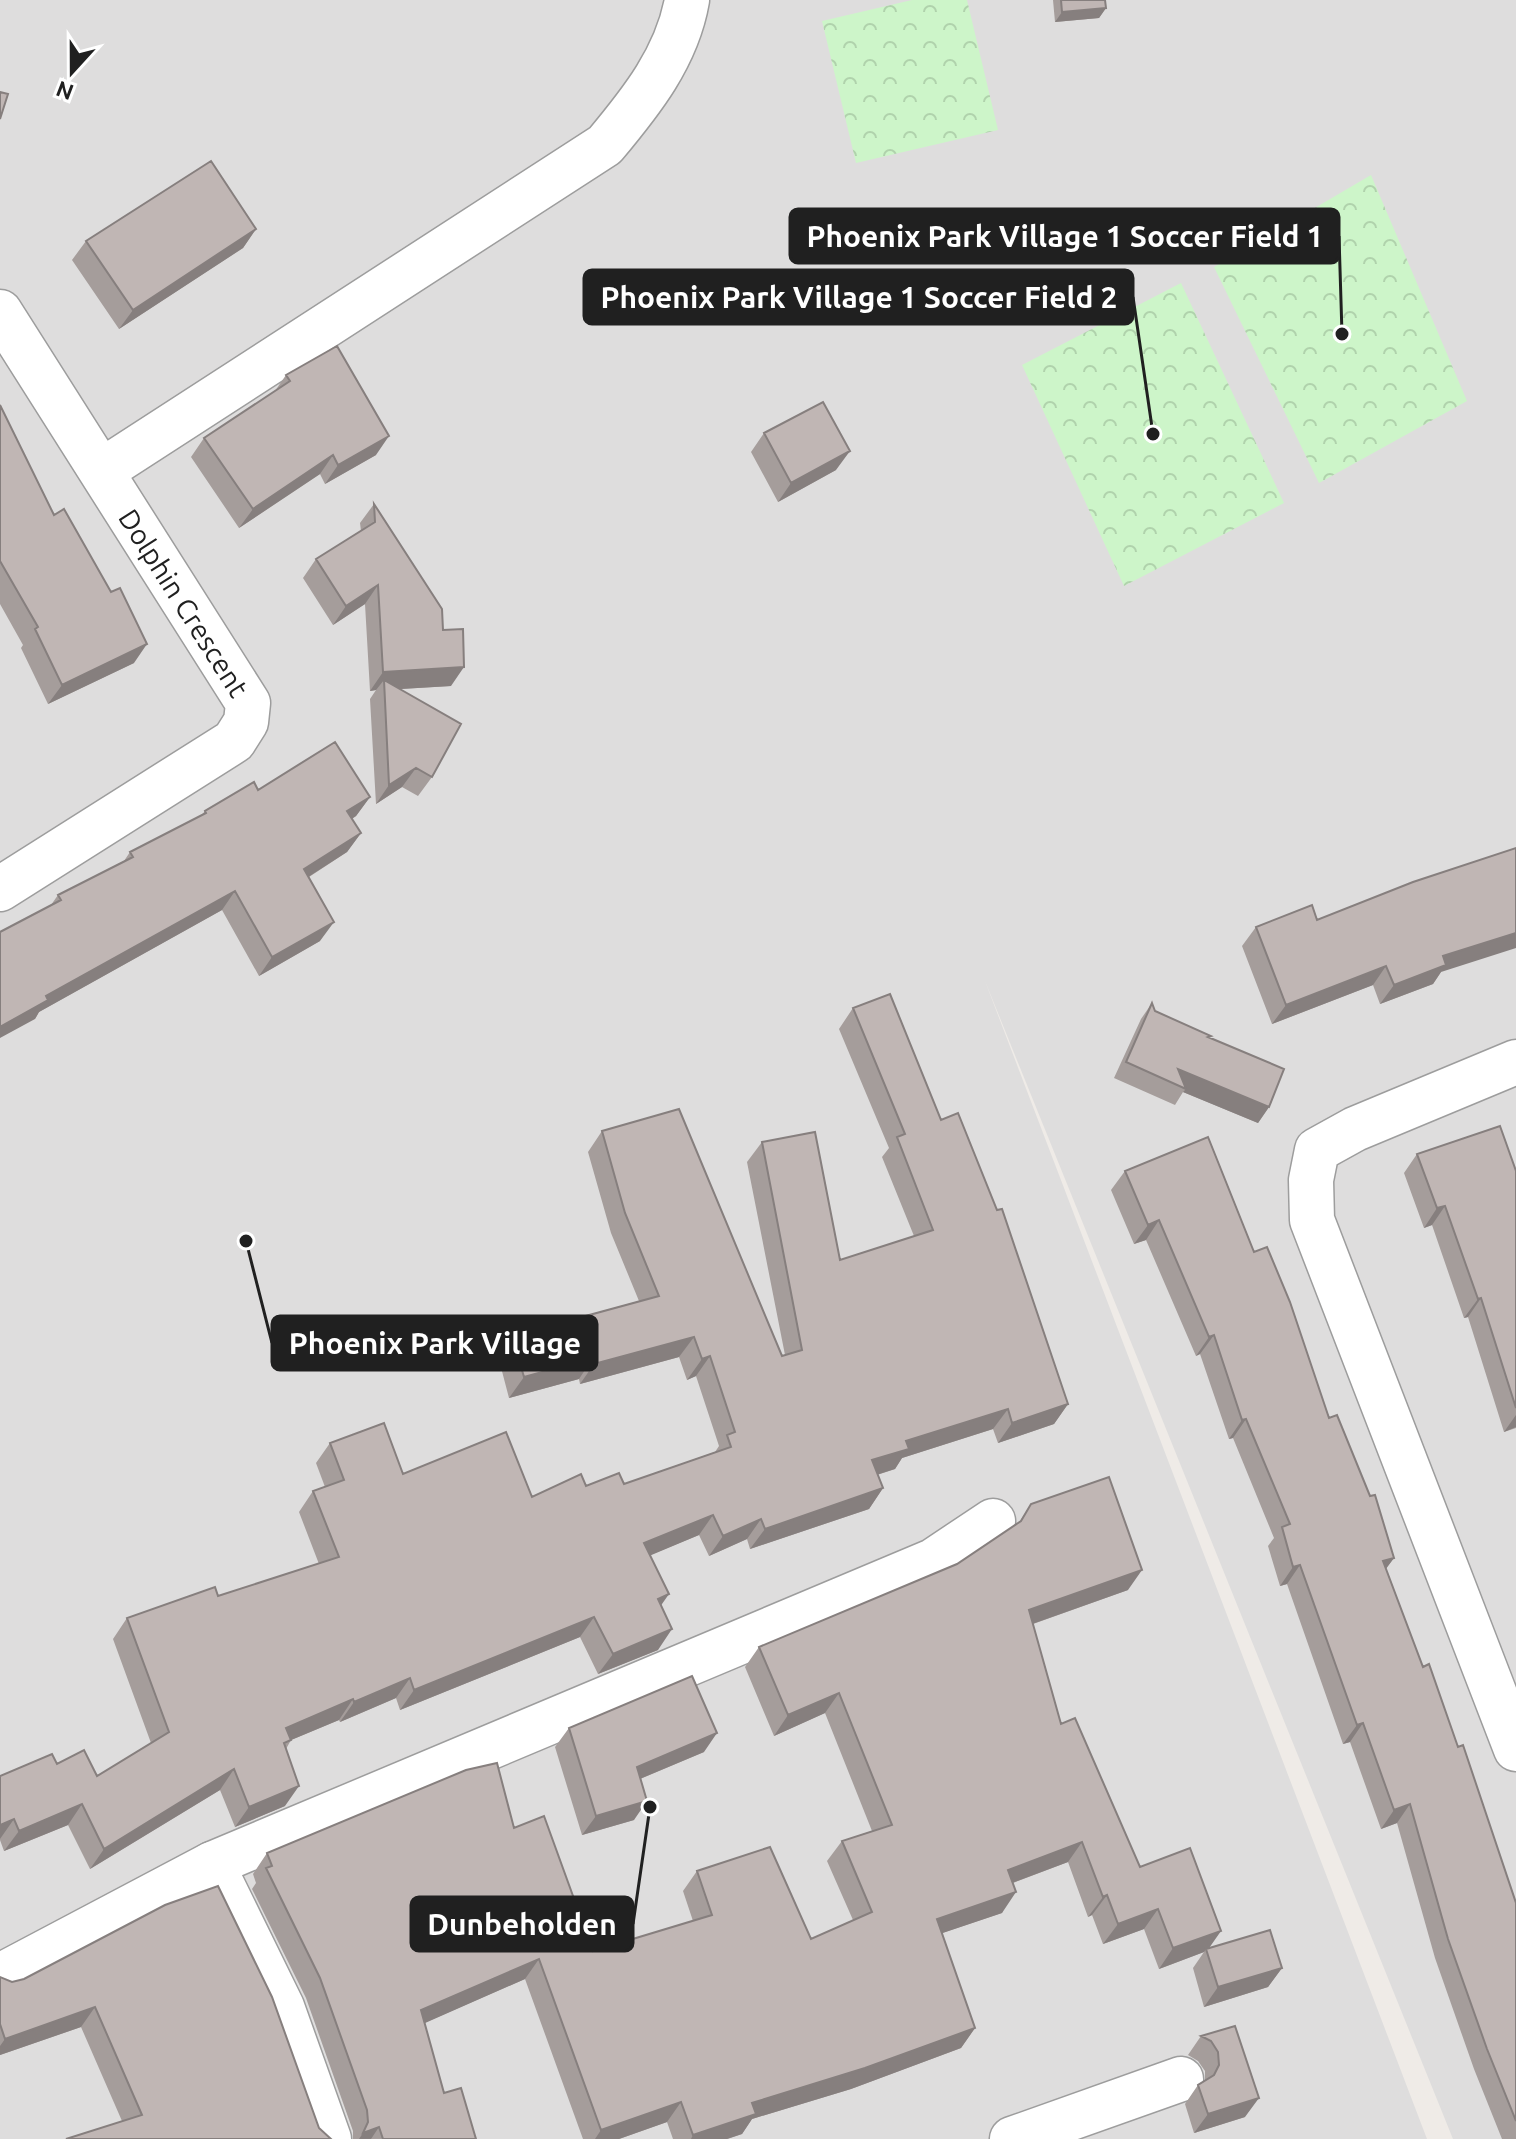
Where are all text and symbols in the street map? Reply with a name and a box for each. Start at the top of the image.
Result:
north arrow [32,32,112,112]
text: N [53,77,77,106]
callout: Phoenix Park Village 1 Soccer Field 1 [790,209,1339,263]
text: Phoenix Park Village 1 Soccer Field 1 [806,219,1324,253]
callout: Phoenix Park Village 1 Soccer Field 2 [584,270,1133,324]
text: Phoenix Park Village 1 Soccer Field 2 [600,280,1118,314]
street label: Dolphin Crescent [113,503,255,702]
callout: Phoenix Park Village [272,1316,597,1370]
text: Phoenix Park Village [289,1326,581,1360]
callout: Dunbeholden [411,1897,633,1951]
text: Dunbeholden [427,1907,617,1941]

